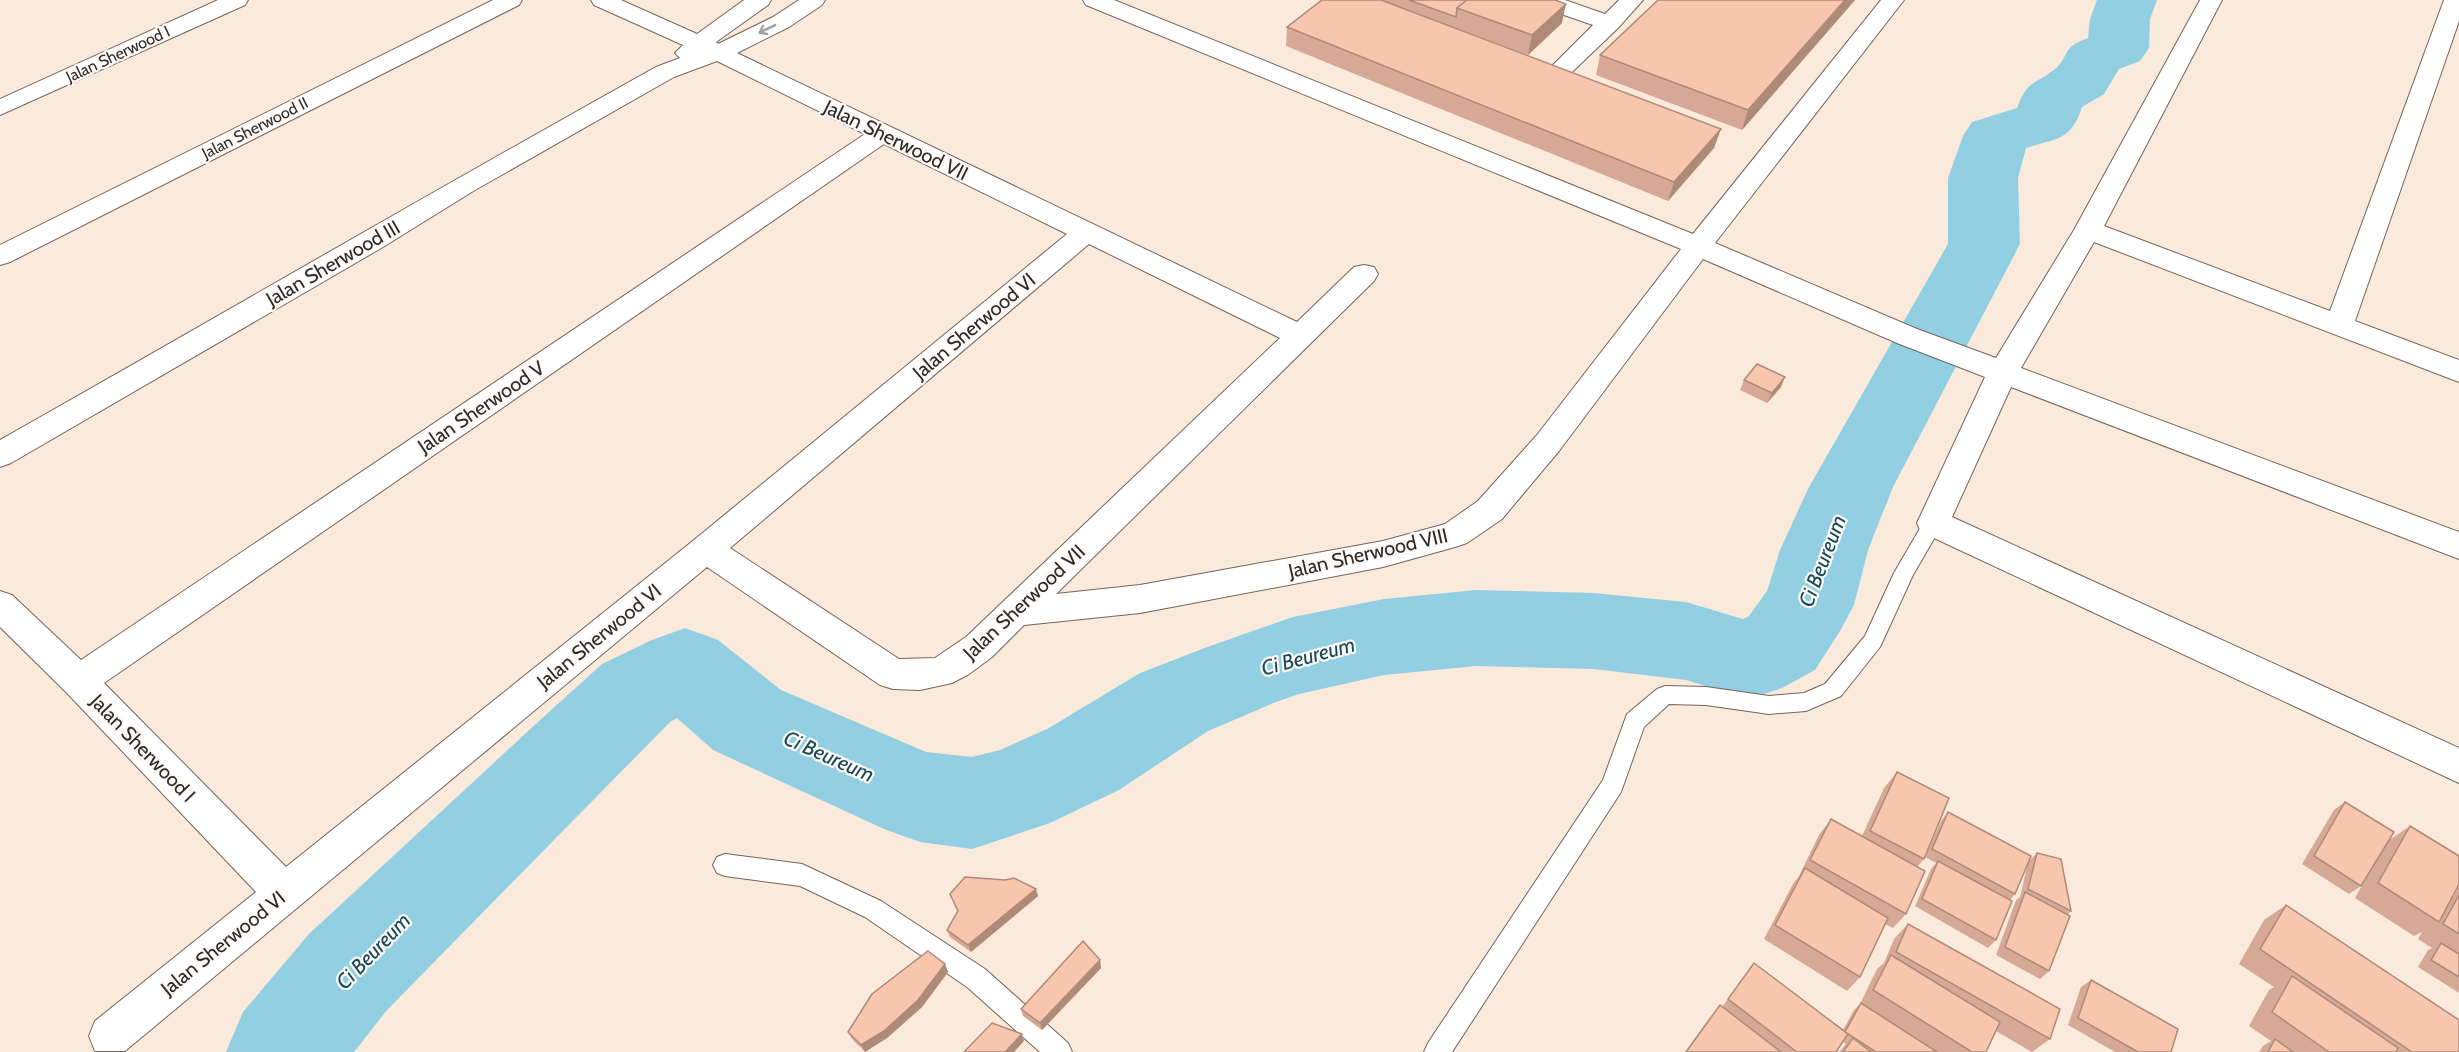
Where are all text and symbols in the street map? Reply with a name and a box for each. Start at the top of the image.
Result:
street label: Jalan Sherwood I [62,22,173,87]
one-way arrow [759,24,777,35]
street label: Jalan Sherwood II [198,93,311,163]
street label: Jalan Sherwood VII [819,94,972,185]
street label: Jalan Sherwood III [261,215,404,312]
street label: Jalan Sherwood VI [907,268,1040,385]
street label: Jalan Sherwood V [412,355,550,459]
water label: Ci Beureum [1793,512,1851,610]
street label: Jalan Sherwood VIII [1285,523,1450,583]
street label: Jalan Sherwood VII [957,539,1090,665]
street label: Jalan Sherwood VI [531,579,666,694]
water label: Ci Beureum [1258,631,1358,681]
street label: Jalan Sherwood I [85,688,200,807]
water label: Ci Beureum [780,725,878,787]
street label: Jalan Sherwood VI [155,886,290,1001]
water label: Ci Beureum [331,908,415,994]

